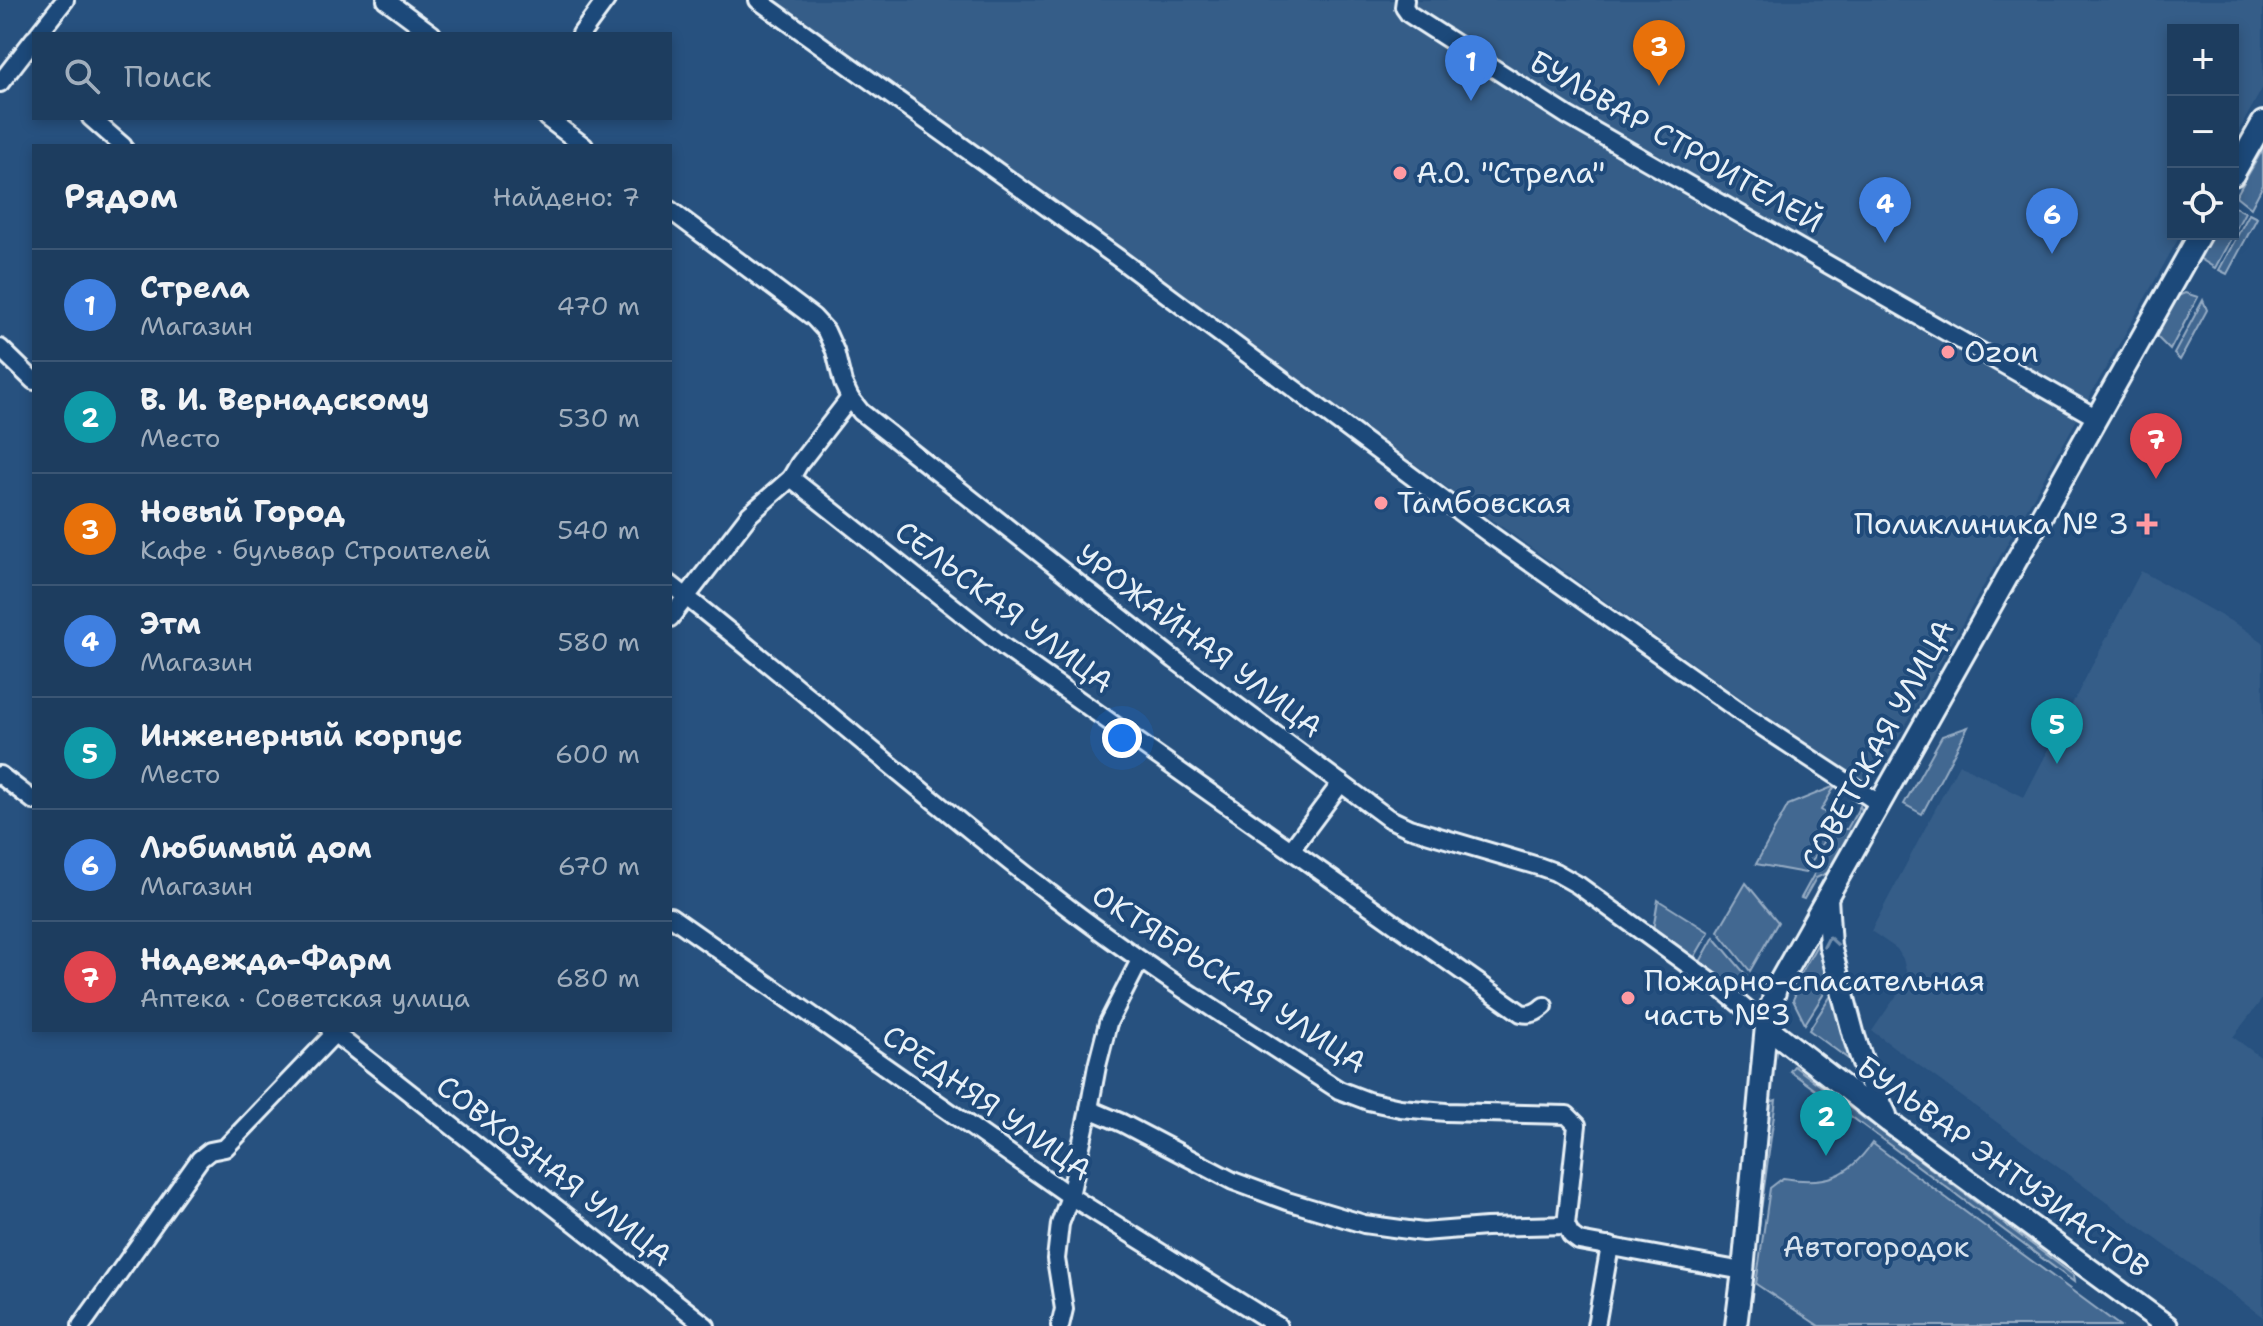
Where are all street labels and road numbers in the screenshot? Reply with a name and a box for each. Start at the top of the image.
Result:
street label: БУЛЬВАР СТРОИТЕЛЕЙ [1522,41,1830,242]
street label: СЕЛЬСКАЯ УЛИЦА [887,511,1122,702]
street label: УРОЖАЙНАЯ УЛИЦА [1068,534,1331,747]
street label: СОВЕТСКАЯ УЛИЦА [1791,612,1964,878]
street label: ОКТЯБРЬСКАЯ УЛИЦА [1084,874,1375,1083]
street label: СРЕДНЯЯ УЛИЦА [874,1015,1100,1190]
street label: БУЛЬВАР ЭНТУЗИАСТОВ [1848,1046,2158,1287]
street label: СОВХОЗНАЯ УЛИЦА [428,1065,681,1276]

